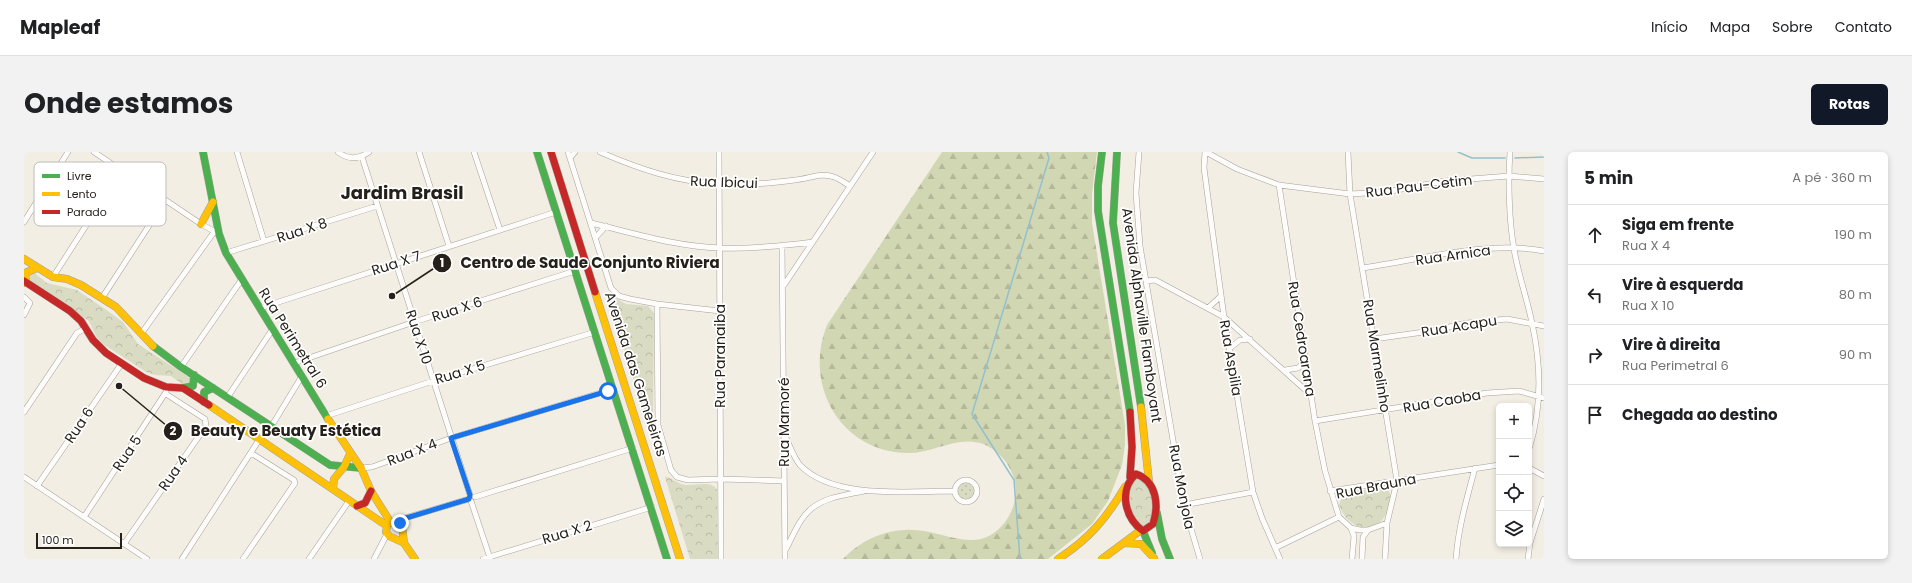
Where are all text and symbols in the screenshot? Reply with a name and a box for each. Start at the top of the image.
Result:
text: Mapleaf [20,14,100,41]
text: Início [1651,17,1688,37]
text: Mapa [1710,17,1750,37]
text: Sobre [1772,17,1813,37]
text: Contato [1835,17,1892,37]
text: Onde estamos [24,84,233,123]
button: Rotas [1811,84,1888,125]
legend [34,162,166,226]
text: 5 min [1584,166,1633,190]
text: Livre [67,168,92,184]
text: A pé · 360 m [1792,168,1872,187]
street label: Rua Pau-Cetim [1364,170,1474,202]
street label: Rua Ibicui [690,171,758,193]
district label: Jardim Brasil [340,180,464,205]
text: Lento [67,186,97,202]
text: Parado [67,204,107,220]
street label: Avenida Alphaville Flamboyant [1117,206,1167,424]
street label: Rua X 8 [274,212,330,248]
text: Siga em frente [1622,214,1734,235]
icon: ahead [1584,224,1606,246]
text: 190 m [1835,225,1872,244]
text: Rua X 4 [1622,236,1670,255]
street label: Rua Arnica [1414,240,1492,270]
street label: Rua X 7 [369,246,424,280]
callout: Centro de Saude Conjunto Riviera [432,249,728,276]
text: Centro de Saude Conjunto Riviera [460,252,720,273]
text: 1 [440,254,444,271]
text: Vire à esquerda [1622,274,1744,295]
street label: Rua Cedroarana [1283,280,1321,398]
street label: Rua Perimetral 6 [254,284,332,392]
icon: left [1584,284,1606,306]
text: 80 m [1839,285,1872,304]
street label: Avenida das Gameleiras [600,289,672,459]
street label: Rua X 6 [429,291,485,327]
text: Rua X 10 [1622,296,1674,315]
street label: Rua Marmelinho [1358,298,1396,414]
street label: Rua Paranaiba [710,304,730,408]
street label: Rua X 10 [401,307,437,367]
street label: Rua Acapu [1420,310,1498,342]
street label: Rua Aspilia [1214,319,1248,397]
text: Vire à direita [1622,334,1721,355]
icon: right [1584,344,1606,366]
text: 90 m [1839,345,1872,364]
street label: Rua X 5 [432,355,488,389]
text: Rua Perimetral 6 [1622,356,1729,375]
street label: Rua Mamoré [774,377,794,467]
route start [599,382,617,400]
street label: Rua Caoba [1401,384,1483,418]
street label: Rua 6 [60,403,98,447]
map controls [1496,403,1532,547]
button: + [1496,403,1532,439]
icon: arrive [1584,404,1606,426]
text: Chegada ao destino [1622,404,1778,425]
callout: Beauty e Beuaty Estética [163,417,389,444]
text: Beauty e Beuaty Estética [191,420,381,441]
text: 2 [170,422,177,439]
street label: Rua 5 [108,431,146,475]
street label: Rua X 4 [384,433,440,471]
button: − [1496,439,1532,475]
street label: Rua Monjola [1164,443,1200,531]
street label: Rua 4 [153,451,193,495]
street label: Rua Brauna [1334,468,1418,504]
button: locate [1496,475,1532,511]
button: layers [1496,511,1532,547]
route end [391,514,409,532]
street label: Rua X 2 [540,515,594,549]
scale bar [36,531,122,550]
text: 100 m [42,532,74,548]

